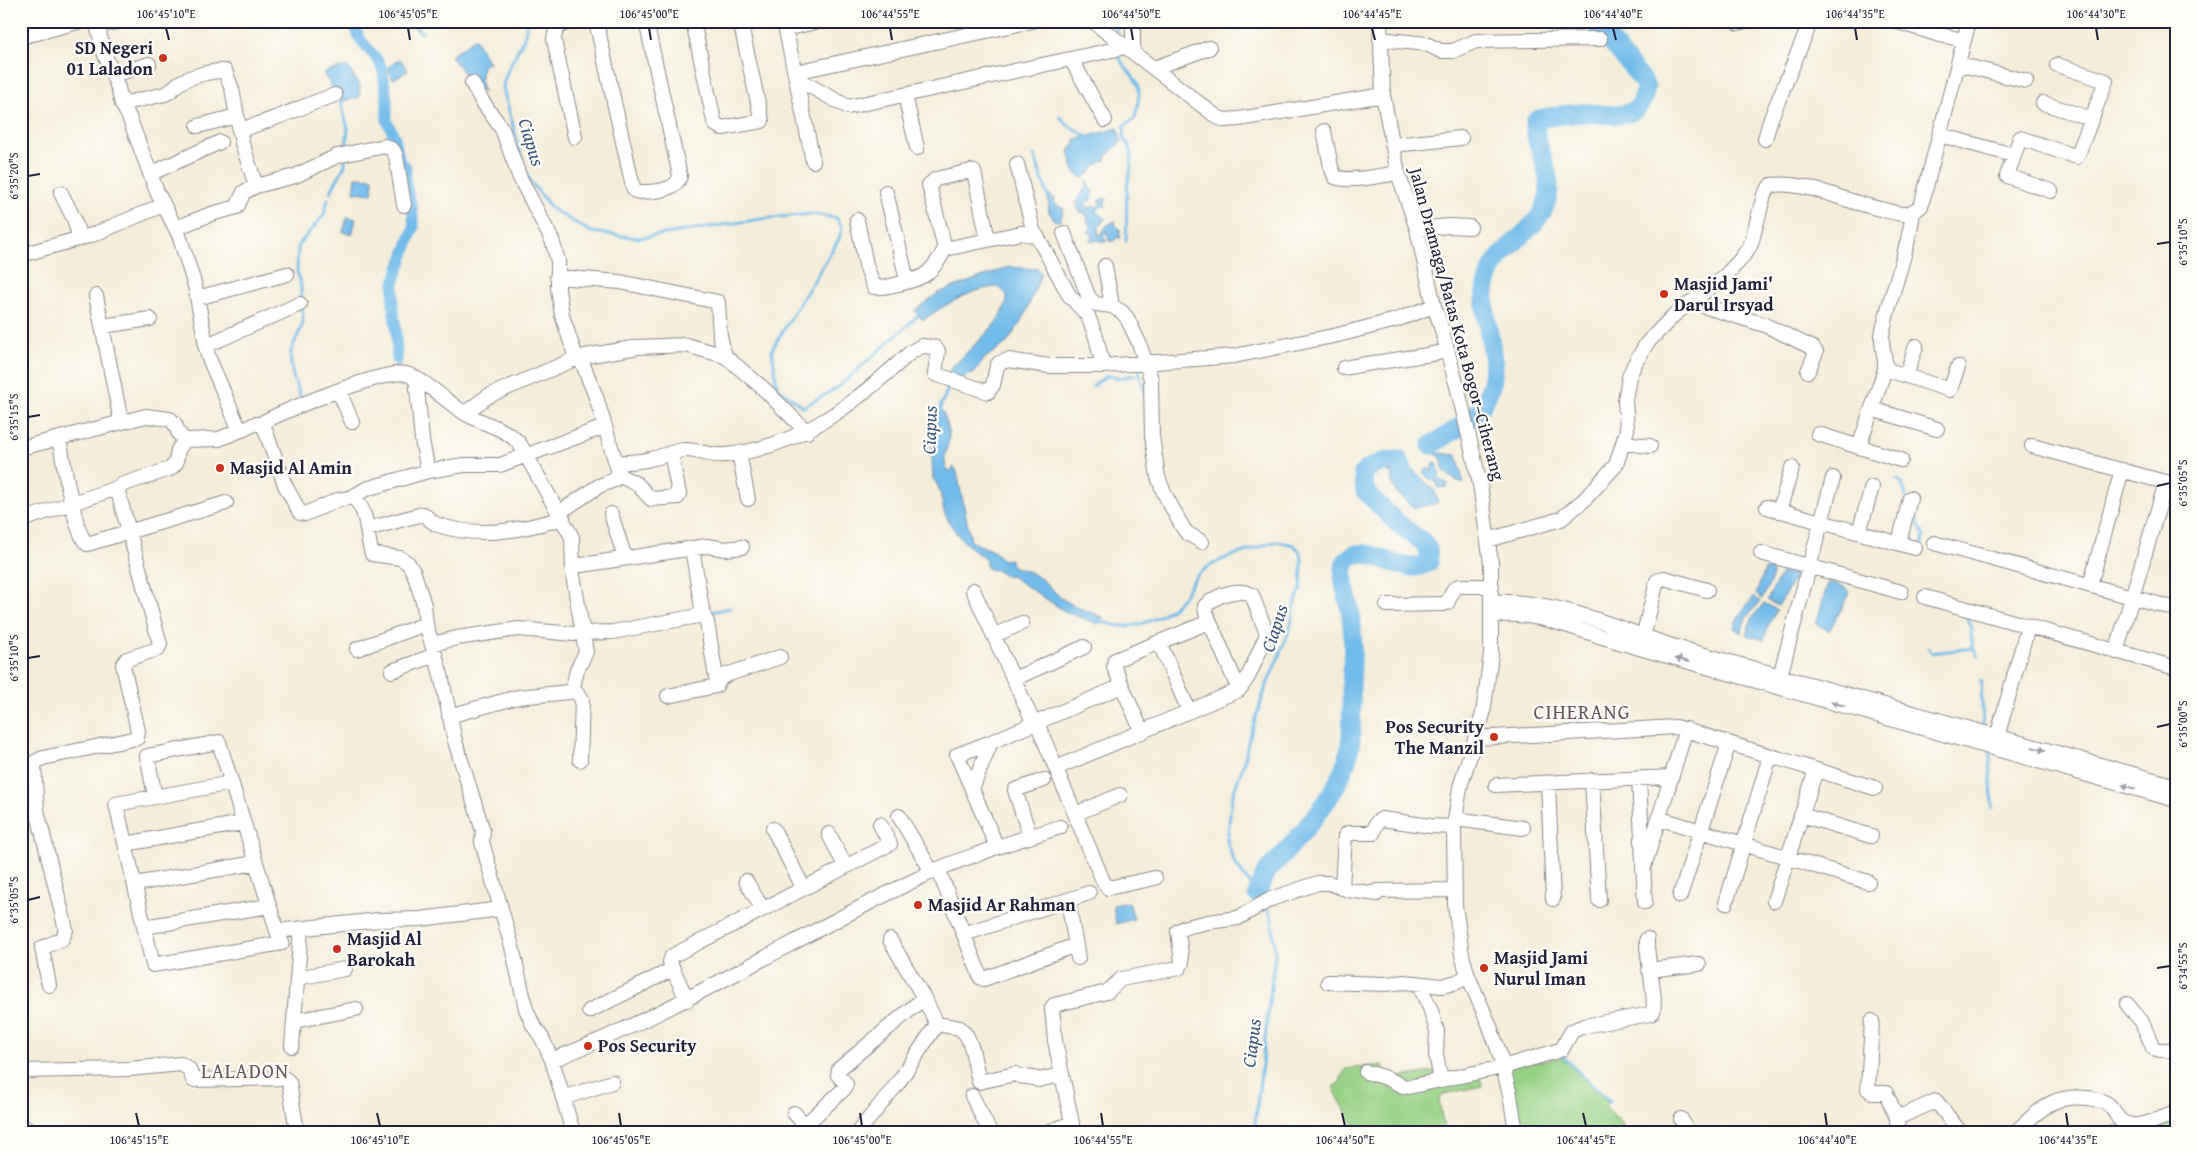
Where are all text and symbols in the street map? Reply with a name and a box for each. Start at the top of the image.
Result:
text: 106°45'10"E [136,5,196,22]
text: 106°45'05"E [378,5,438,22]
text: 106°45'00"E [619,5,679,22]
text: 106°44'55"E [860,5,920,22]
text: 106°44'50"E [1101,5,1161,22]
text: 106°44'45"E [1342,5,1402,22]
text: 106°44'40"E [1583,5,1643,22]
text: 106°44'35"E [1825,5,1885,22]
text: 106°44'30"E [2066,5,2126,22]
place label: SD Negeri 01 Laladon [66,34,153,82]
marker: SD Negeri 01 Laladon [157,52,169,64]
water label: Ciapus [511,115,553,170]
text: 6°35'20"S [5,152,22,200]
street label: Jalan Dramaga/Batas Kota Bogor–Ciherang [1402,163,1512,483]
text: 6°35'10"S [2174,218,2191,266]
place label: Masjid Jami' Darul Irsyad [1674,270,1774,318]
marker: Masjid Jami' Darul Irsyad [1658,288,1670,300]
text: 6°35'15"S [5,393,22,441]
water label: Ciapus [914,405,944,455]
place label: Masjid Al Amin [230,454,352,481]
text: 6°35'05"S [2174,459,2191,507]
marker: Masjid Al Amin [214,462,226,474]
water label: Ciapus [1253,600,1295,655]
text: 6°35'10"S [5,634,22,682]
one-way arrow [1674,656,1689,664]
district label: CIHERANG [1534,697,1630,726]
one-way arrow [1831,699,1846,707]
text: 6°35'00"S [2174,700,2191,748]
place label: Pos Security The Manzil [1385,713,1485,761]
marker: Pos Security The Manzil [1488,731,1500,743]
one-way arrow [2032,745,2047,753]
one-way arrow [2121,782,2136,790]
text: 6°35'05"S [5,876,22,924]
place label: Masjid Ar Rahman [928,891,1076,918]
marker: Masjid Ar Rahman [912,899,924,911]
place label: Masjid Al Barokah [347,925,422,973]
text: 6°34'55"S [2174,942,2191,990]
marker: Masjid Al Barokah [331,943,343,955]
place label: Masjid Jami Nurul Iman [1494,944,1589,992]
marker: Masjid Jami Nurul Iman [1478,962,1490,974]
water label: Ciapus [1234,1017,1268,1069]
place label: Pos Security [598,1032,697,1059]
marker: Pos Security [582,1040,594,1052]
district label: LALADON [201,1056,289,1085]
text: 106°45'15"E [109,1131,169,1148]
text: 106°45'10"E [350,1131,410,1148]
text: 106°45'05"E [591,1131,651,1148]
text: 106°45'00"E [832,1131,892,1148]
text: 106°44'55"E [1073,1131,1133,1148]
text: 106°44'50"E [1315,1131,1375,1148]
text: 106°44'45"E [1556,1131,1616,1148]
text: 106°44'40"E [1797,1131,1857,1148]
text: 106°44'35"E [2038,1131,2098,1148]

